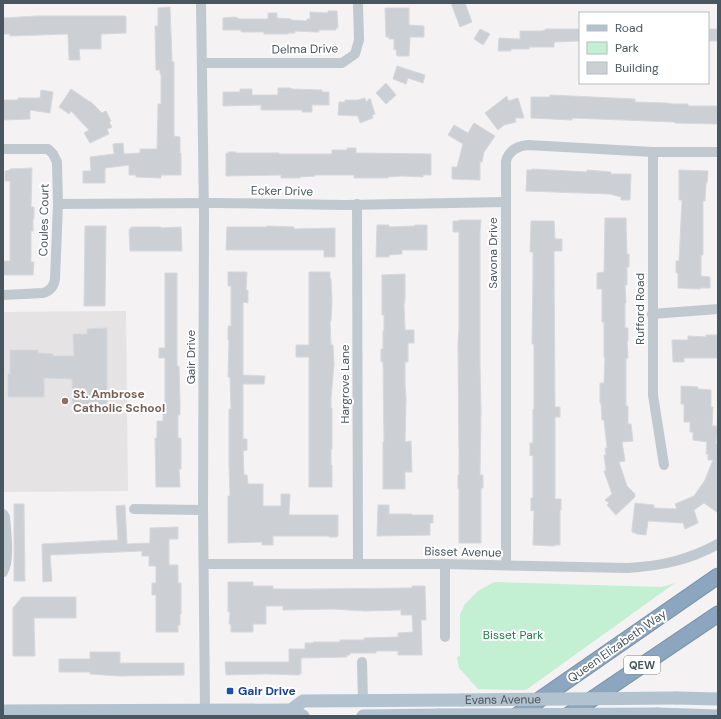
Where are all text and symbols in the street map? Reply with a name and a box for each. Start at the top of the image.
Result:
legend [579,12,709,84]
text: Road [615,20,643,36]
street label: Delma Drive [272,40,339,58]
text: Park [615,40,639,56]
text: Building [615,60,659,76]
street label: Ecker Drive [251,182,313,200]
street label: Coules Court [35,183,53,257]
street label: Savona Drive [485,217,501,289]
street label: Rufford Road [632,273,648,345]
street label: Gair Drive [183,330,199,384]
street label: Hargrove Lane [337,344,353,424]
place label: St. Ambrose Catholic School [73,386,165,416]
marker: St. Ambrose Catholic School [60,396,70,406]
street label: Bisset Avenue [424,543,502,561]
street label: Queen Elizabeth Way [564,606,670,686]
park label: Bisset Park [483,627,543,643]
road number: QEW [624,656,660,674]
place label: Gair Drive [238,683,296,699]
marker: Gair Drive [225,686,235,696]
street label: Evans Avenue [465,691,541,708]

